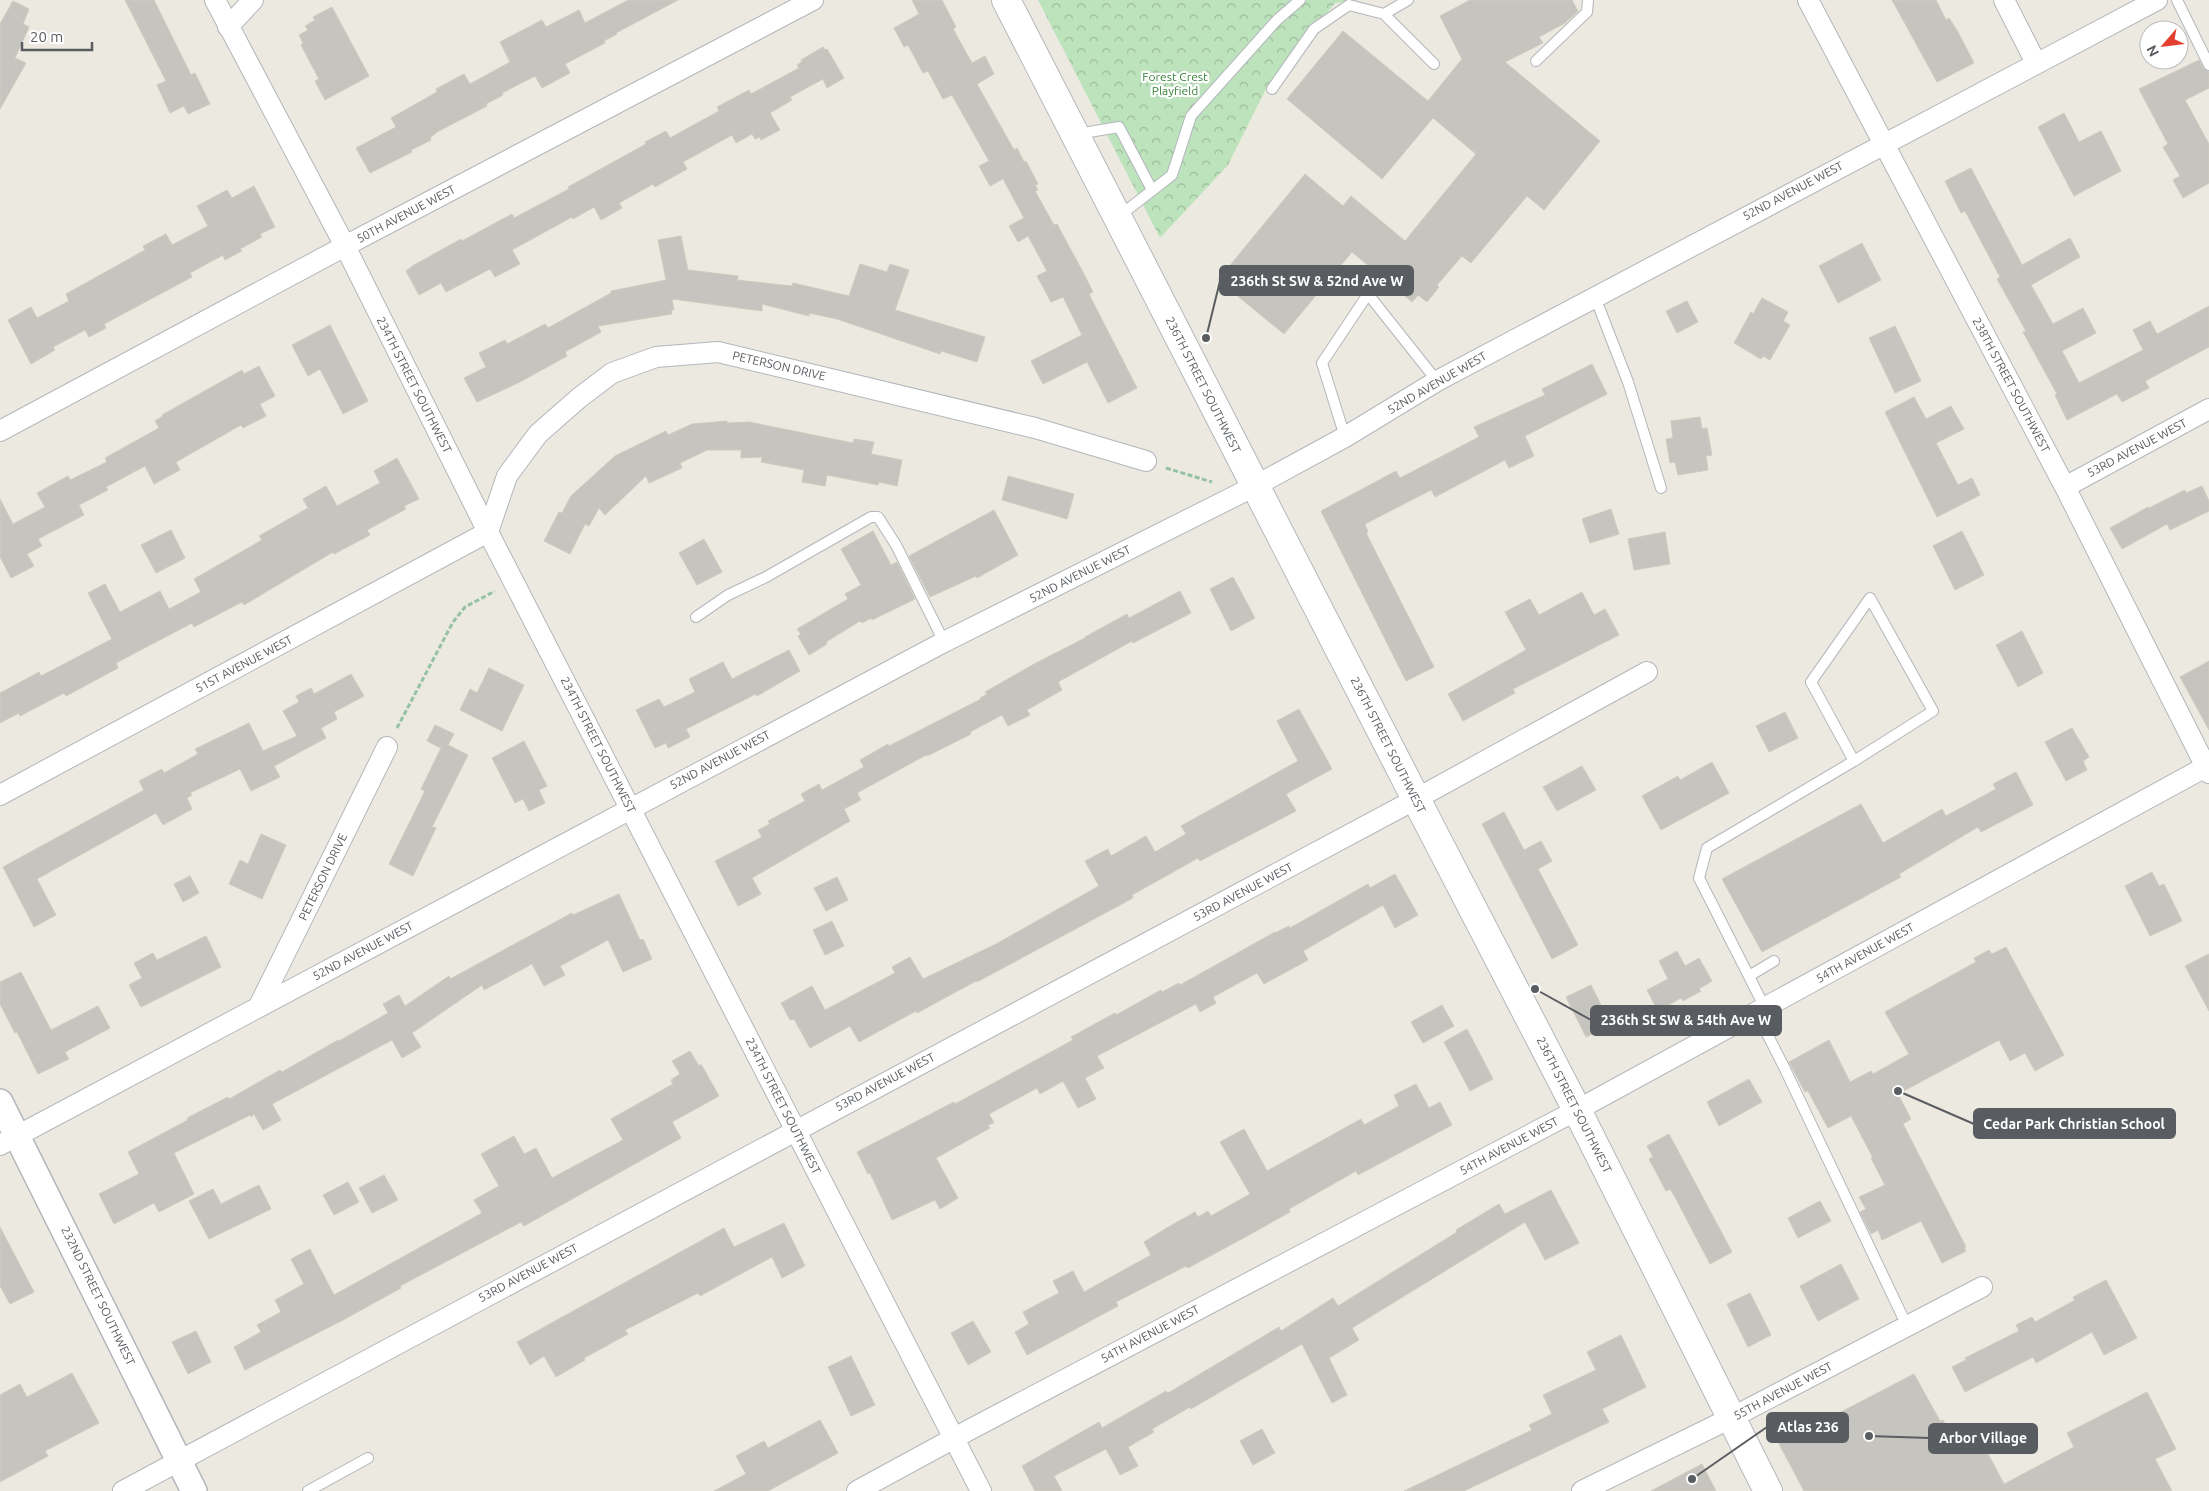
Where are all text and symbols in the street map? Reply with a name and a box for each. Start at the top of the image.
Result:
scale bar [22,20,92,52]
north arrow [2139,20,2189,70]
text: 20 m [30,28,63,45]
text: N [2143,43,2162,59]
park label: Forest Crest Playfield [1142,70,1208,97]
street label: 52ND AVENUE WEST [1740,158,1845,223]
street label: 50TH AVENUE WEST [354,182,458,245]
callout: 236th St SW & 52nd Ave W [1220,266,1413,295]
text: 236th St SW & 52nd Ave W [1231,273,1403,289]
street label: 234TH STREET SOUTHWEST [374,315,455,455]
street label: 236TH STREET SOUTHWEST [1163,315,1244,455]
street label: 238TH STREET SOUTHWEST [1970,315,2053,455]
street label: PETERSON DRIVE [731,348,827,383]
street label: 52ND AVENUE WEST [1385,349,1489,416]
street label: 53RD AVENUE WEST [2085,416,2189,479]
street label: 52ND AVENUE WEST [1027,542,1133,605]
street label: 51ST AVENUE WEST [193,632,295,695]
street label: 234TH STREET SOUTHWEST [558,675,639,815]
street label: 236TH STREET SOUTHWEST [1348,675,1429,815]
street label: 52ND AVENUE WEST [667,727,772,792]
street label: PETERSON DRIVE [296,831,349,922]
street label: 53RD AVENUE WEST [1191,860,1295,923]
street label: 52ND AVENUE WEST [310,918,415,983]
street label: 54TH AVENUE WEST [1814,920,1916,985]
callout: 236th St SW & 54th Ave W [1591,1006,1781,1035]
text: 236th St SW & 54th Ave W [1601,1012,1771,1028]
street label: 236TH STREET SOUTHWEST [1534,1035,1615,1175]
street label: 234TH STREET SOUTHWEST [743,1036,824,1176]
street label: 53RD AVENUE WEST [833,1050,937,1113]
callout: Cedar Park Christian School [1974,1109,2175,1138]
street label: 54TH AVENUE WEST [1457,1114,1561,1177]
text: Cedar Park Christian School [1983,1116,2165,1132]
street label: 232ND STREET SOUTHWEST [59,1224,138,1368]
street label: 53RD AVENUE WEST [476,1241,580,1304]
street label: 54TH AVENUE WEST [1098,1302,1202,1365]
street label: 55TH AVENUE WEST [1731,1359,1835,1422]
callout: Atlas 236 [1767,1413,1848,1442]
text: Atlas 236 [1777,1419,1839,1435]
callout: Arbor Village [1929,1424,2037,1453]
text: Arbor Village [1939,1430,2027,1446]

